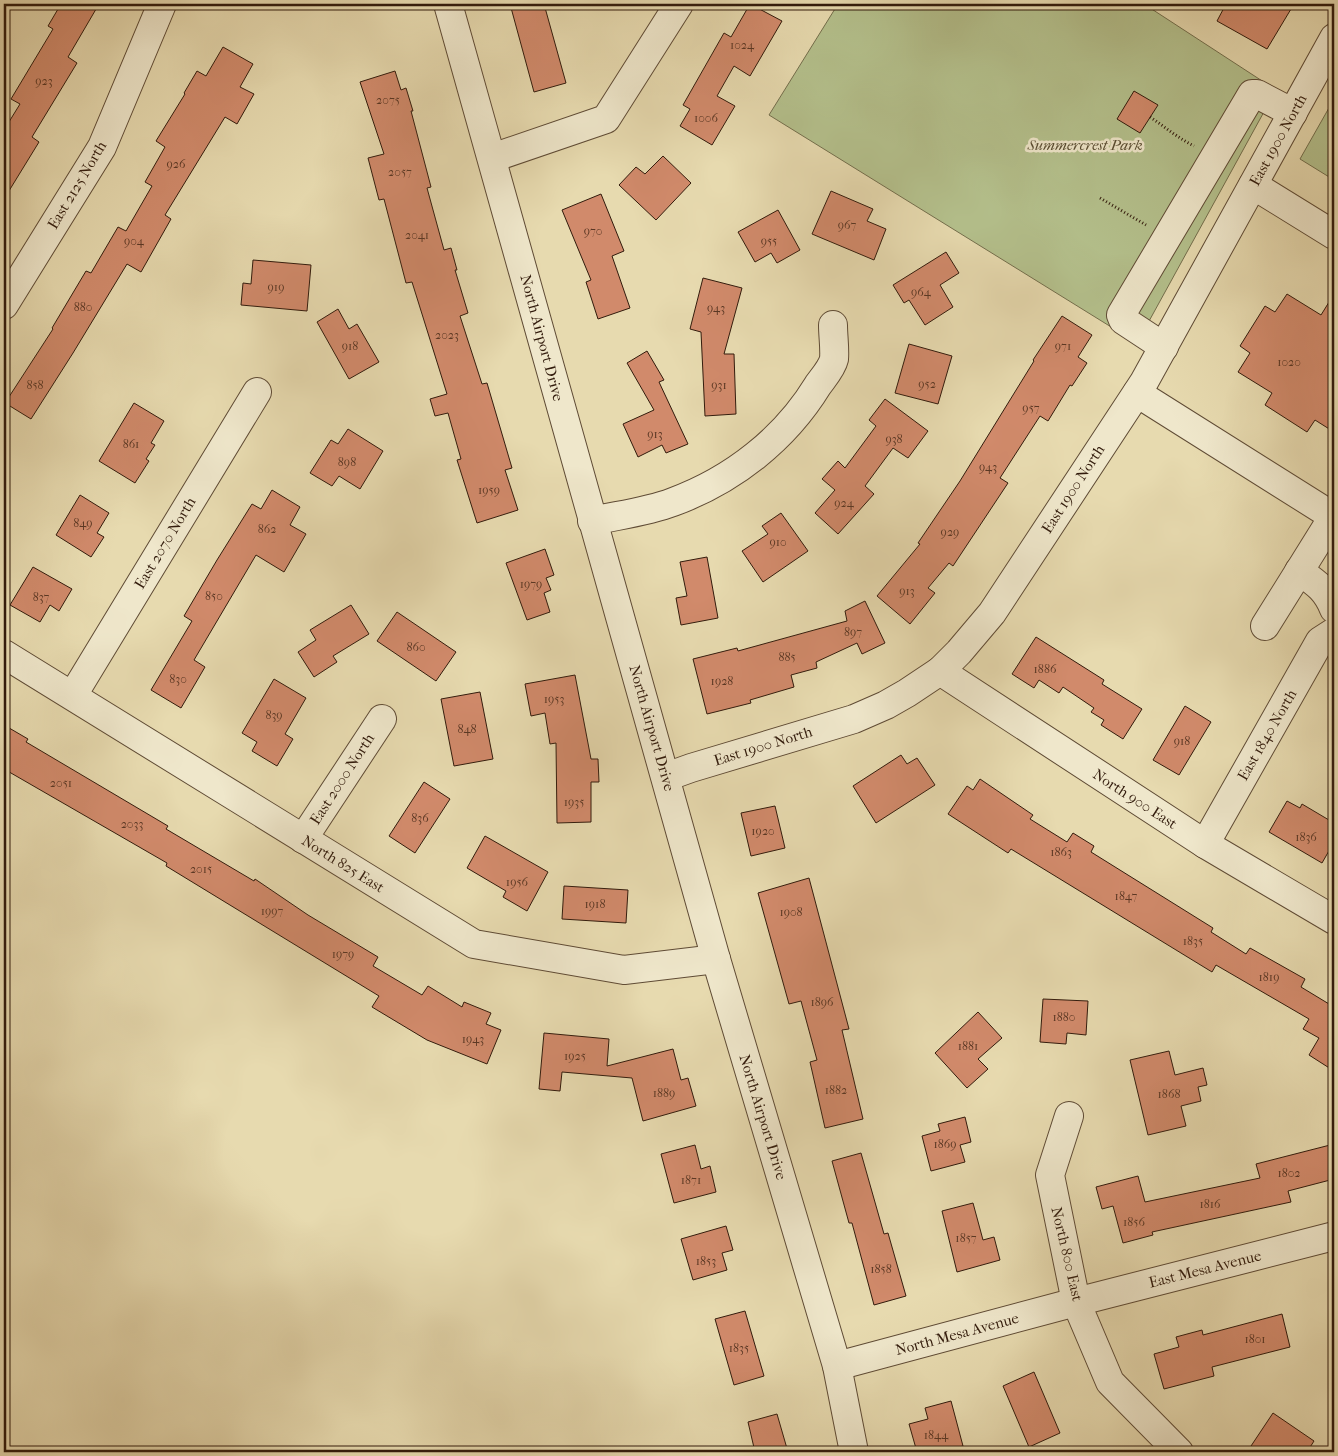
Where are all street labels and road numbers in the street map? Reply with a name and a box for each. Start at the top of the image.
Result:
street label: East 1900 North [1245,91,1311,189]
street label: East 2125 North [44,137,111,232]
street label: North Airport Drive [516,273,568,404]
street label: East 1900 North [1038,441,1109,537]
street label: East 2070 North [131,493,200,592]
street label: North Airport Drive [625,663,679,794]
street label: East 1840 North [1234,686,1301,784]
street label: East 1900 North [712,722,815,770]
street label: East 2000 North [306,730,378,828]
street label: North 900 East [1090,765,1181,833]
street label: North 825 East [298,831,388,897]
street label: North Airport Drive [735,1052,791,1182]
street label: North 800 East [1047,1205,1087,1304]
street label: East Mesa Avenue [1147,1246,1264,1292]
street label: North Mesa Avenue [893,1309,1021,1359]

